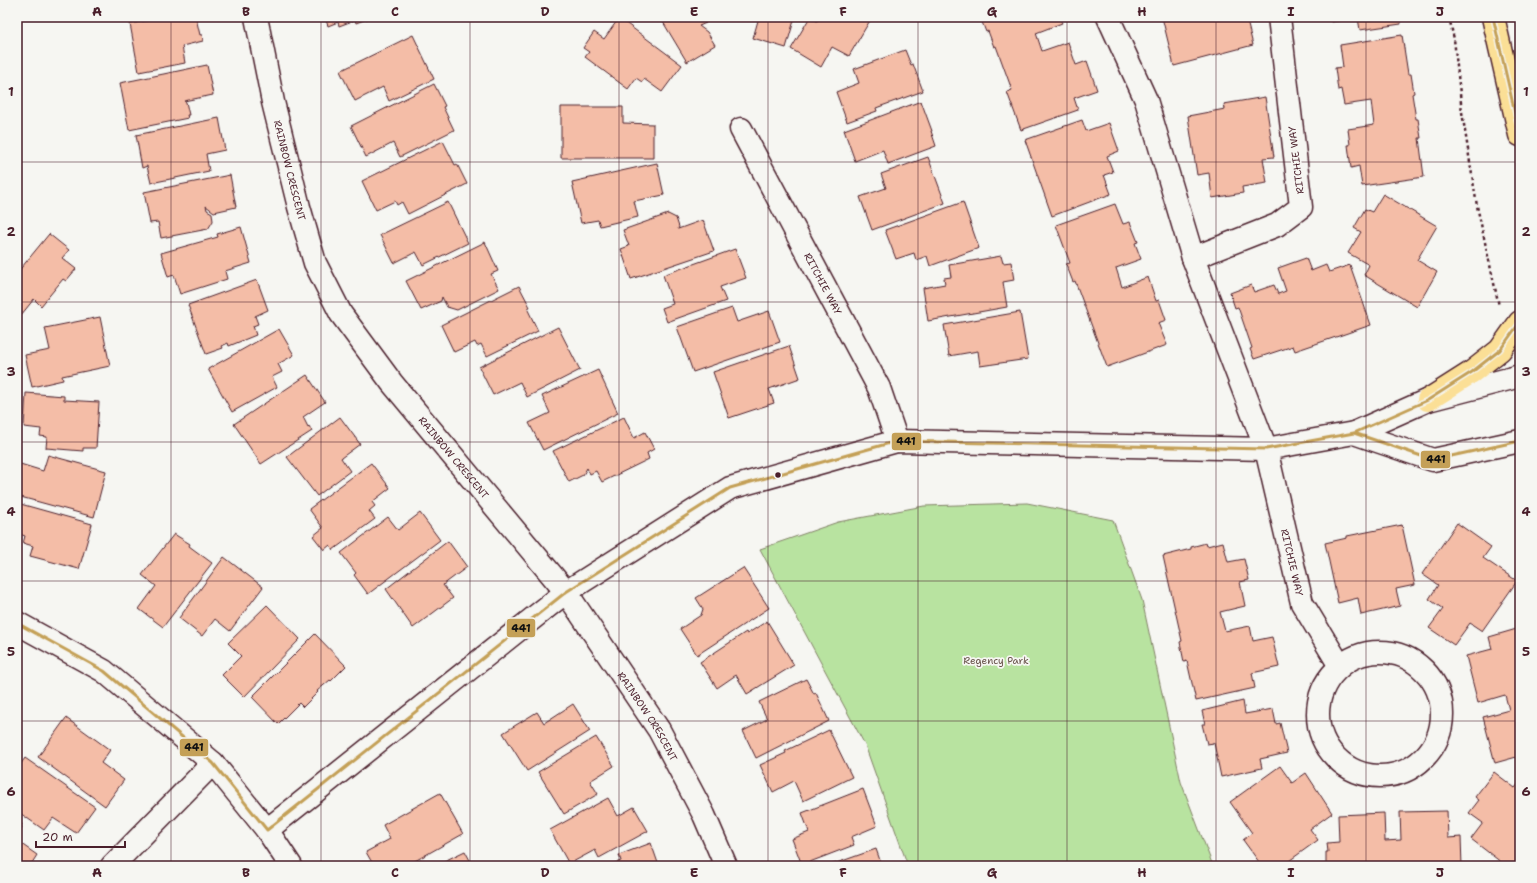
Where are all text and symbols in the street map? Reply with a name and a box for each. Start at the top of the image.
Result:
text: A [92,3,102,20]
text: B [242,3,250,20]
text: C [391,3,399,20]
text: D [540,3,550,20]
text: E [690,3,699,20]
text: F [839,3,847,20]
text: G [987,3,998,20]
text: H [1137,3,1147,20]
text: I [1287,3,1295,20]
text: J [1436,3,1444,20]
text: 1 [8,83,14,100]
text: 1 [1523,83,1529,100]
street label: RAINBOW CRESCENT [271,119,309,222]
street label: RITCHIE WAY [1285,125,1307,195]
text: 2 [6,223,16,240]
text: 2 [1521,223,1531,240]
street label: RITCHIE WAY [801,250,845,317]
text: 3 [6,363,16,380]
text: 3 [1521,363,1531,380]
street label: RAINBOW CRESCENT [416,414,492,501]
line badge: 441 [891,432,922,451]
text: 441 [896,434,916,449]
line badge: 441 [1420,450,1451,469]
text: 441 [1426,452,1446,467]
unlabelled marker [773,470,783,480]
text: 4 [6,503,16,520]
text: 4 [1521,503,1531,520]
street label: RITCHIE WAY [1278,528,1307,597]
line badge: 441 [506,618,536,638]
text: 441 [511,621,531,636]
text: 5 [7,643,15,660]
text: 5 [1522,643,1530,660]
park label: Regency Park [963,654,1029,667]
street label: RAINBOW CRESCENT [615,669,681,763]
line badge: 441 [179,738,209,757]
text: 441 [184,740,204,755]
text: 6 [6,783,16,800]
text: 6 [1521,783,1531,800]
scale bar [36,823,125,849]
text: 20 m [42,829,73,845]
text: A [92,864,102,881]
text: B [242,864,250,881]
text: C [391,864,399,881]
text: D [540,864,550,881]
text: E [690,864,699,881]
text: F [839,864,847,881]
text: G [987,864,998,881]
text: H [1137,864,1147,881]
text: I [1287,864,1295,881]
text: J [1436,864,1444,881]

